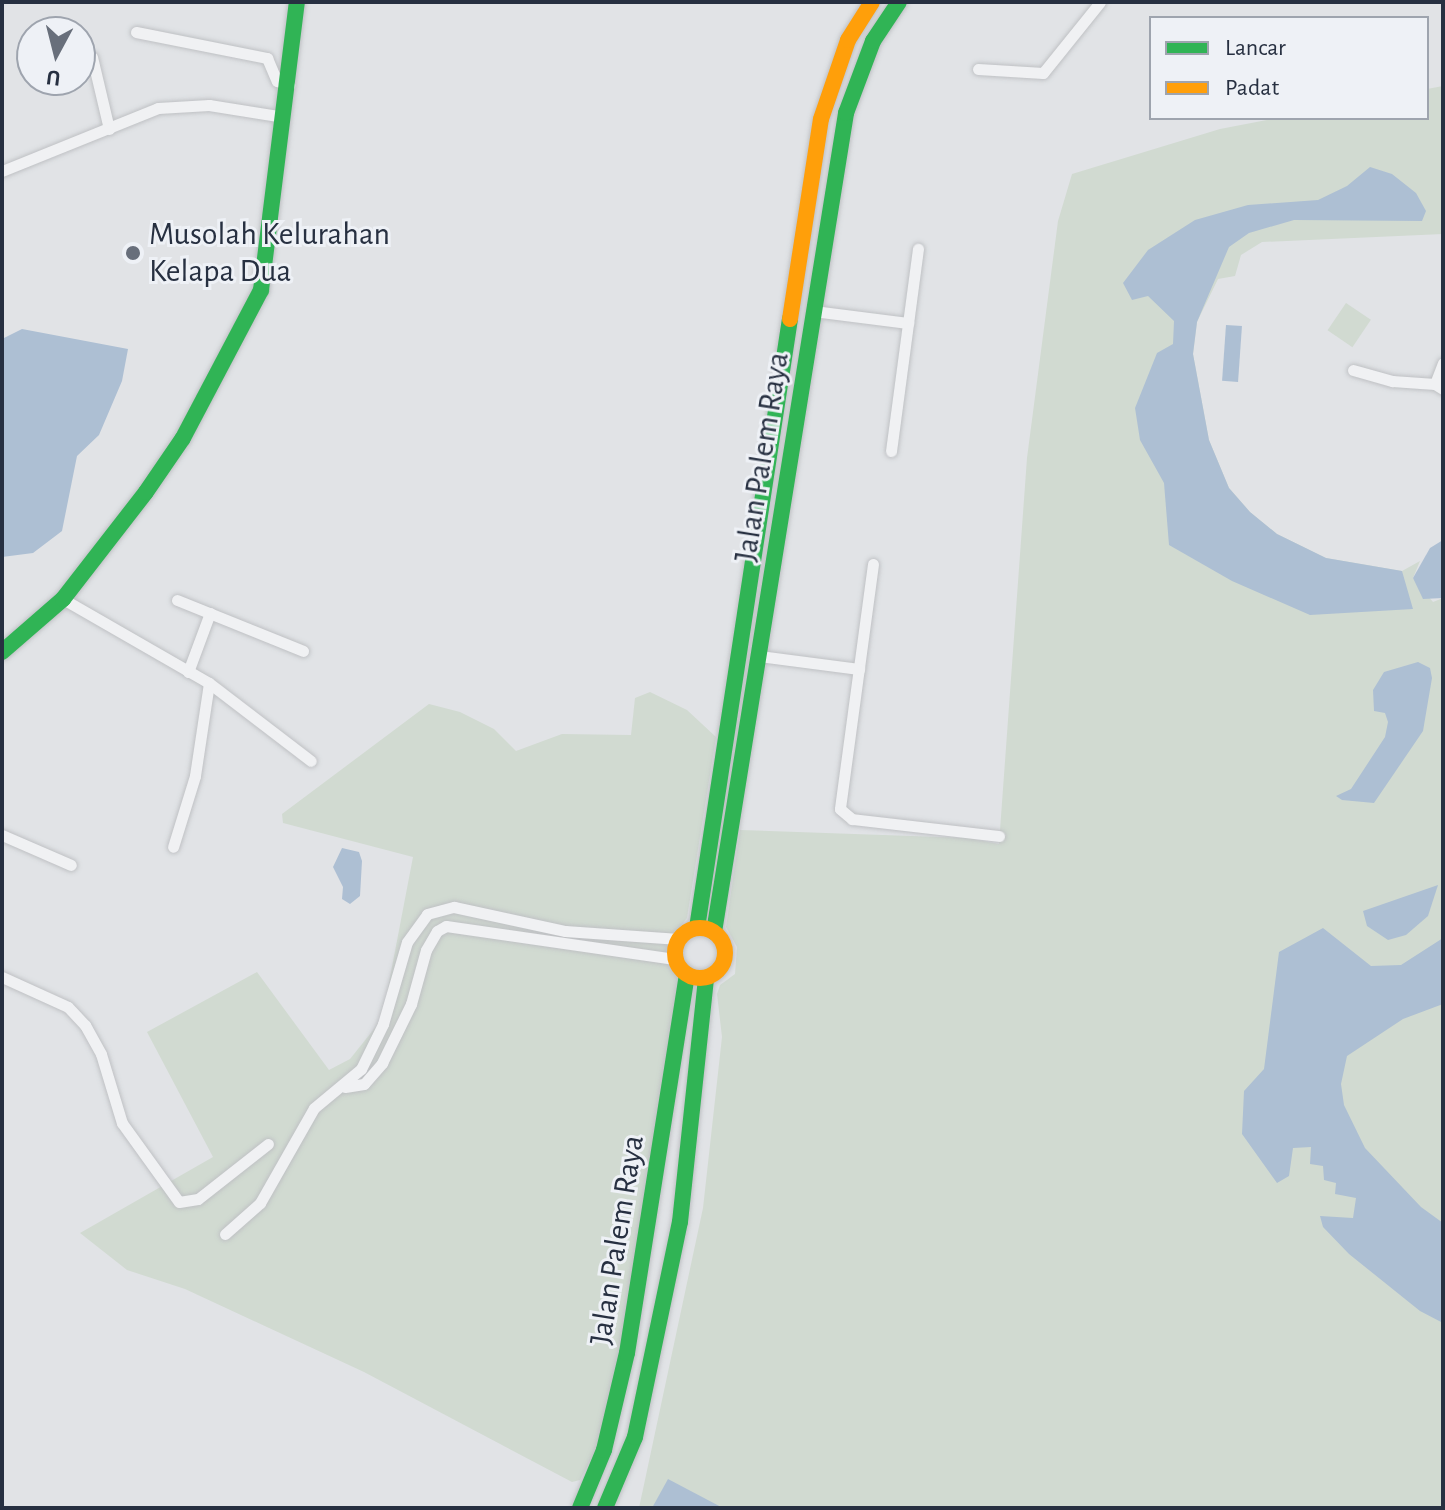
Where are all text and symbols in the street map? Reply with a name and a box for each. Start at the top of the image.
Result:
north arrow [16,16,96,96]
legend [1149,16,1429,120]
text: Lancar [1225,36,1286,60]
text: U [45,66,62,90]
text: Padat [1225,76,1279,100]
place label: Musolah Kelurahan Kelapa Dua [149,216,390,291]
marker: Musolah Kelurahan Kelapa Dua [124,244,142,262]
street label: Jalan Palem Raya [726,349,798,565]
street label: Jalan Palem Raya [581,1132,653,1348]

